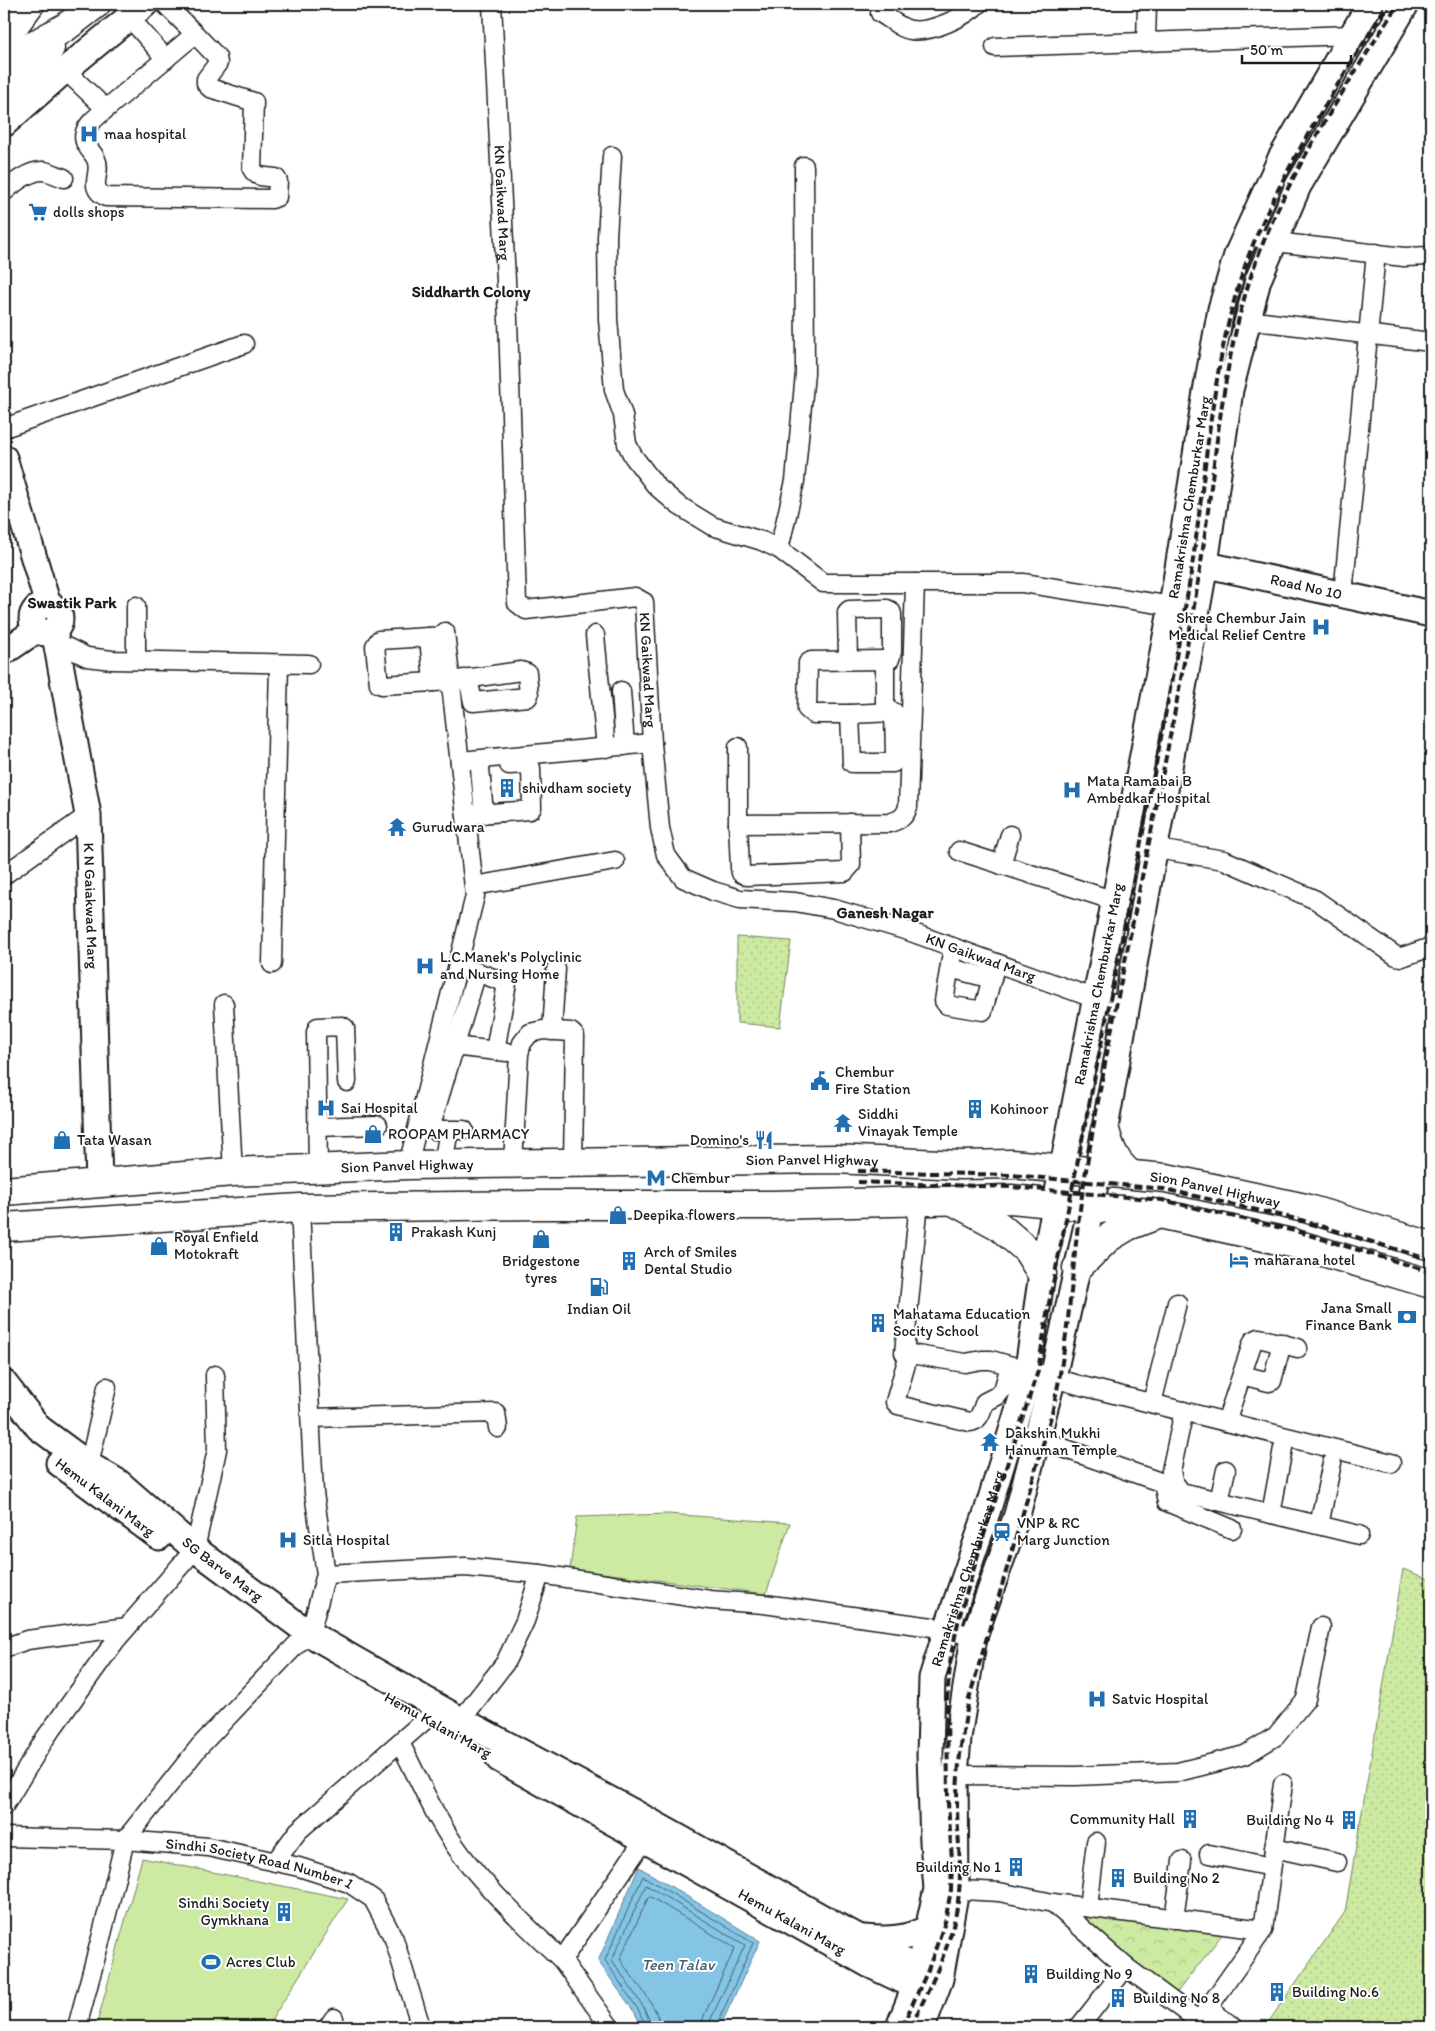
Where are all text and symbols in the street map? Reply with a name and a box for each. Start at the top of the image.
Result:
scale bar [1242,32,1351,64]
text: 50 m [1250,41,1283,59]
hospital icon: maa hospital [78,123,100,145]
place label: maa hospital [104,125,187,143]
street label: KN Gaikwad Marg [490,145,514,261]
supermarket icon: dolls shops [27,201,49,223]
place label: dolls shops [53,203,125,221]
district label: Siddharth Colony [412,282,531,302]
street label: Ramakrishna Chemburkar Marg [1164,394,1214,600]
street label: Road No 10 [1269,570,1344,603]
district label: Swastik Park [28,593,117,612]
place label: Shree Chembur Jain Medical Relief Centre [1169,609,1307,644]
street label: KN Gaikwad Marg [636,612,660,729]
hospital icon: Shree Chembur Jain Medical Relief Centre [1310,616,1332,638]
place label: Mata Ramabai B Ambedkar Hospital [1087,772,1211,807]
building icon: shivdham society [496,777,518,799]
place label: shivdham society [522,779,631,797]
hospital icon: Mata Ramabai B Ambedkar Hospital [1061,779,1083,801]
temple icon: Gurudwara [386,816,408,838]
place label: Gurudwara [412,818,485,836]
street label: K N Gaiakwad Marg [80,842,102,970]
street label: Ramakrishna Chemburkar Marg [1070,881,1127,1086]
district label: Ganesh Nagar [837,903,934,923]
street label: KN Gaikwad Marg [923,929,1039,986]
place label: L.C.Manek's Polyclinic and Nursing Home [440,948,582,983]
hospital icon: L.C.Manek's Polyclinic and Nursing Home [414,955,436,977]
place label: Chembur Fire Station [835,1063,911,1098]
public building icon: Chembur Fire Station [809,1070,831,1092]
hospital icon: Sai Hospital [315,1097,337,1119]
building icon: Kohinoor [964,1098,986,1120]
place label: Sai Hospital [341,1099,418,1117]
place label: Kohinoor [990,1100,1048,1118]
place label: Siddhi Vinayak Temple [858,1105,958,1140]
temple icon: Siddhi Vinayak Temple [832,1112,854,1134]
shop icon: ROOPAM PHARMACY [362,1123,384,1145]
place label: ROOPAM PHARMACY [388,1125,530,1143]
shop icon: Tata Wasan [51,1129,73,1151]
restaurant icon: Domino's [753,1129,775,1151]
place label: Tata Wasan [77,1131,152,1149]
place label: Domino's [690,1131,749,1149]
street label: Sion Panvel Highway [746,1150,879,1170]
street label: Sion Panvel Highway [340,1155,474,1177]
metro station icon: Chembur [645,1167,667,1189]
street label: Sion Panvel Highway [1149,1168,1282,1211]
place label: Chembur [671,1169,730,1187]
shop icon: Deepika flowers [607,1204,629,1226]
place label: Deepika flowers [633,1206,736,1224]
building icon: Prakash Kunj [385,1221,407,1243]
place label: Prakash Kunj [411,1223,496,1241]
place label: Royal Enfield Motokraft [174,1228,259,1263]
shop icon: Bridgestone tyres [530,1228,552,1250]
shop icon: Royal Enfield Motokraft [148,1235,170,1257]
place label: Arch of Smiles Dental Studio [644,1243,737,1278]
hotel icon: maharana hotel [1228,1249,1250,1271]
building icon: Arch of Smiles Dental Studio [618,1250,640,1272]
place label: maharana hotel [1254,1251,1356,1269]
place label: Bridgestone tyres [502,1252,580,1287]
fuel station icon: Indian Oil [588,1276,610,1298]
place label: Jana Small Finance Bank [1305,1299,1393,1334]
place label: Indian Oil [567,1300,632,1318]
place label: Mahatama Education Socity School [893,1305,1031,1340]
bank icon: Jana Small Finance Bank [1396,1306,1418,1328]
building icon: Mahatama Education Socity School [867,1312,889,1334]
place label: Dakshin Mukhi Hanuman Temple [1005,1424,1117,1459]
temple icon: Dakshin Mukhi Hanuman Temple [979,1431,1001,1453]
street label: Hemu Kalani Marg [52,1454,159,1540]
street label: Ramakrishna Chemburkar Marg [927,1468,1008,1669]
place label: VNP & RC Marg Junction [1017,1514,1110,1549]
station icon: VNP & RC Marg Junction [991,1521,1013,1543]
hospital icon: Sitla Hospital [277,1529,299,1551]
place label: Sitla Hospital [303,1531,390,1549]
street label: SG Barve Marg [178,1533,267,1605]
street label: Hemu Kalani Marg [381,1688,495,1762]
hospital icon: Satvic Hospital [1086,1688,1108,1710]
place label: Satvic Hospital [1112,1690,1209,1708]
building icon: Community Hall [1179,1808,1201,1830]
building icon: Building No 4 [1338,1809,1360,1831]
place label: Community Hall [1070,1810,1176,1828]
place label: Building No 4 [1246,1811,1334,1829]
street label: Sindhi Society Road Number 1 [165,1834,357,1893]
building icon: Building No 1 [1005,1856,1027,1878]
place label: Building No 1 [915,1858,1001,1876]
building icon: Building No 2 [1107,1867,1129,1889]
place label: Building No 2 [1133,1869,1220,1887]
street label: Hemu Kalani Marg [735,1885,849,1959]
place label: Sindhi Society Gymkhana [178,1894,270,1929]
building icon: Sindhi Society Gymkhana [273,1901,295,1923]
sports icon: Acres Club [200,1951,222,1973]
place label: Acres Club [226,1953,296,1971]
water label: Teen Talav [642,1955,716,1974]
building icon: Building No 9 [1020,1963,1042,1985]
place label: Building No 9 [1046,1965,1133,1983]
building icon: Building No.6 [1266,1981,1288,2003]
place label: Building No.6 [1292,1983,1379,2001]
building icon: Building No 8 [1107,1987,1129,2009]
place label: Building No 8 [1133,1989,1220,2007]

